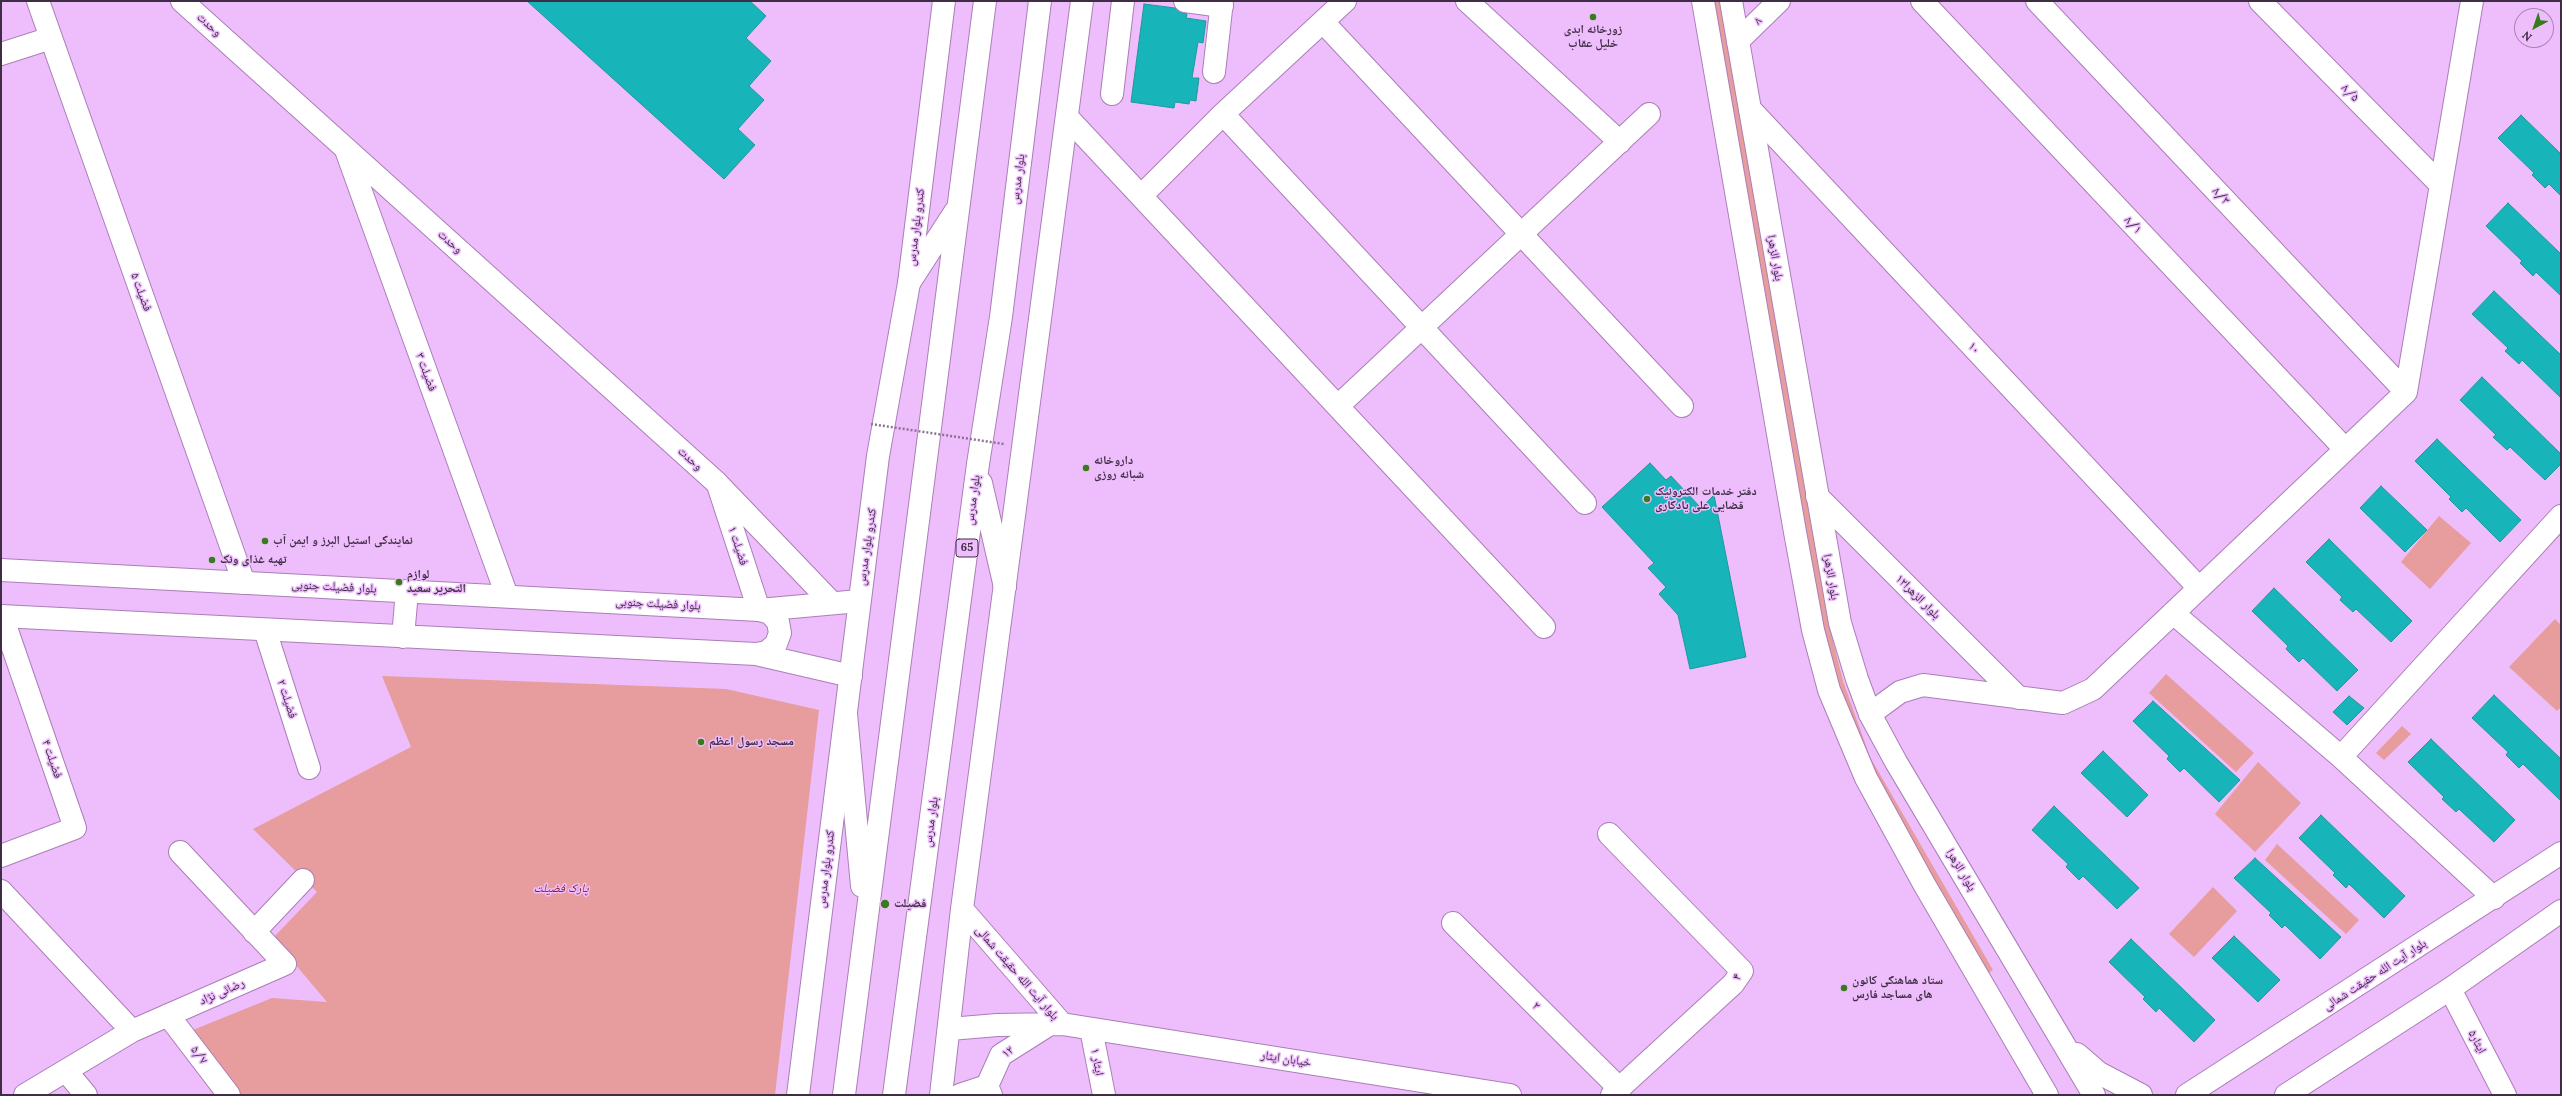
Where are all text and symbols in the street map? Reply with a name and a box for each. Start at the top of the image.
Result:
north arrow [2514,8,2554,48]
street label: وحدت [194,10,224,40]
marker: زورخانه ابدی خلیل عقاب [1588,12,1598,22]
street label: ۸ [1751,14,1765,28]
place label: زورخانه ابدی خلیل عقاب [1564,23,1622,51]
text: N [2519,28,2535,45]
street label: ۸/۵ [2338,81,2362,105]
street label: بلوار مدرس [1008,153,1028,205]
street label: ۸/۳ [2209,184,2233,208]
street label: کندرو بلوار مدرس [904,187,928,267]
street label: ۸/۱ [2121,213,2145,237]
street label: وحدت [435,227,465,257]
street label: بلوار الزهرا [1764,234,1786,282]
street label: فضیلت ۵ [127,271,155,313]
street label: ۱۰ [1965,339,1983,357]
street label: فضیلت ۳ [412,351,440,393]
street label: وحدت [675,444,705,474]
place label: داروخانه شبانه روزی [1094,454,1144,482]
marker: داروخانه شبانه روزی [1081,463,1091,473]
street label: بلوار مدرس [962,474,984,526]
place label: دفتر خدمات الکترونیک قضایی علی یادگاری [1655,485,1757,513]
marker: دفتر خدمات الکترونیک قضایی علی یادگاری [1642,494,1652,504]
street label: کندرو بلوار مدرس [854,507,880,587]
street label: فضیلت ۱ [725,525,751,567]
place label: نمایندگی استيل البرز و ایمن آب [273,534,413,548]
marker: نمایندگی استيل البرز و ایمن آب [260,536,270,546]
road number: 65 [956,539,978,557]
place label: تهیه غذای ونک [220,553,287,567]
street label: بلوار الزهرا [1820,553,1842,601]
marker: تهیه غذای ونک [207,555,217,565]
place label: لوازم التحریر سعید [407,568,466,596]
street label: بلوار الزهرا۱۲ [1893,572,1943,622]
marker: لوازم التحریر سعید [394,577,404,587]
street label: بلوار فضیلت جنوبی [291,578,377,596]
street label: بلوار فضیلت جنوبی [615,595,701,613]
street label: فضیلت ۲ [274,678,300,720]
place label: مسجد رسول اعظم [709,735,794,749]
marker: مسجد رسول اعظم [696,737,706,747]
street label: فضیلت ۴ [39,738,65,780]
street label: بلوار مدرس [920,796,942,848]
street label: کندرو بلوار مدرس [814,829,838,909]
street label: بلوار الزهرا [1943,846,1979,894]
park label: پارک فضیلت [533,882,589,896]
place label: فضیلت [894,897,926,911]
marker: فضیلت [879,898,891,910]
street label: بلوار آیت الله حقیقت شمالی [972,923,1062,1023]
street label: بلوار آیت الله حقیقت شمالی [2321,936,2429,1014]
street label: ۴ [1729,971,1745,983]
place label: ستاد هماهنگی کانون های مساجد فارس [1852,974,1943,1002]
street label: رضائی نژاد [197,976,247,1008]
marker: ستاد هماهنگی کانون های مساجد فارس [1839,983,1849,993]
street label: ۲ [1529,999,1543,1013]
street label: ایثار۵ [2465,1028,2489,1056]
street label: ۵/۷ [188,1043,210,1067]
street label: ۱۲ [999,1043,1017,1061]
street label: ایثار ۱ [1088,1047,1106,1077]
street label: خیابان ایثار [1260,1048,1312,1070]

